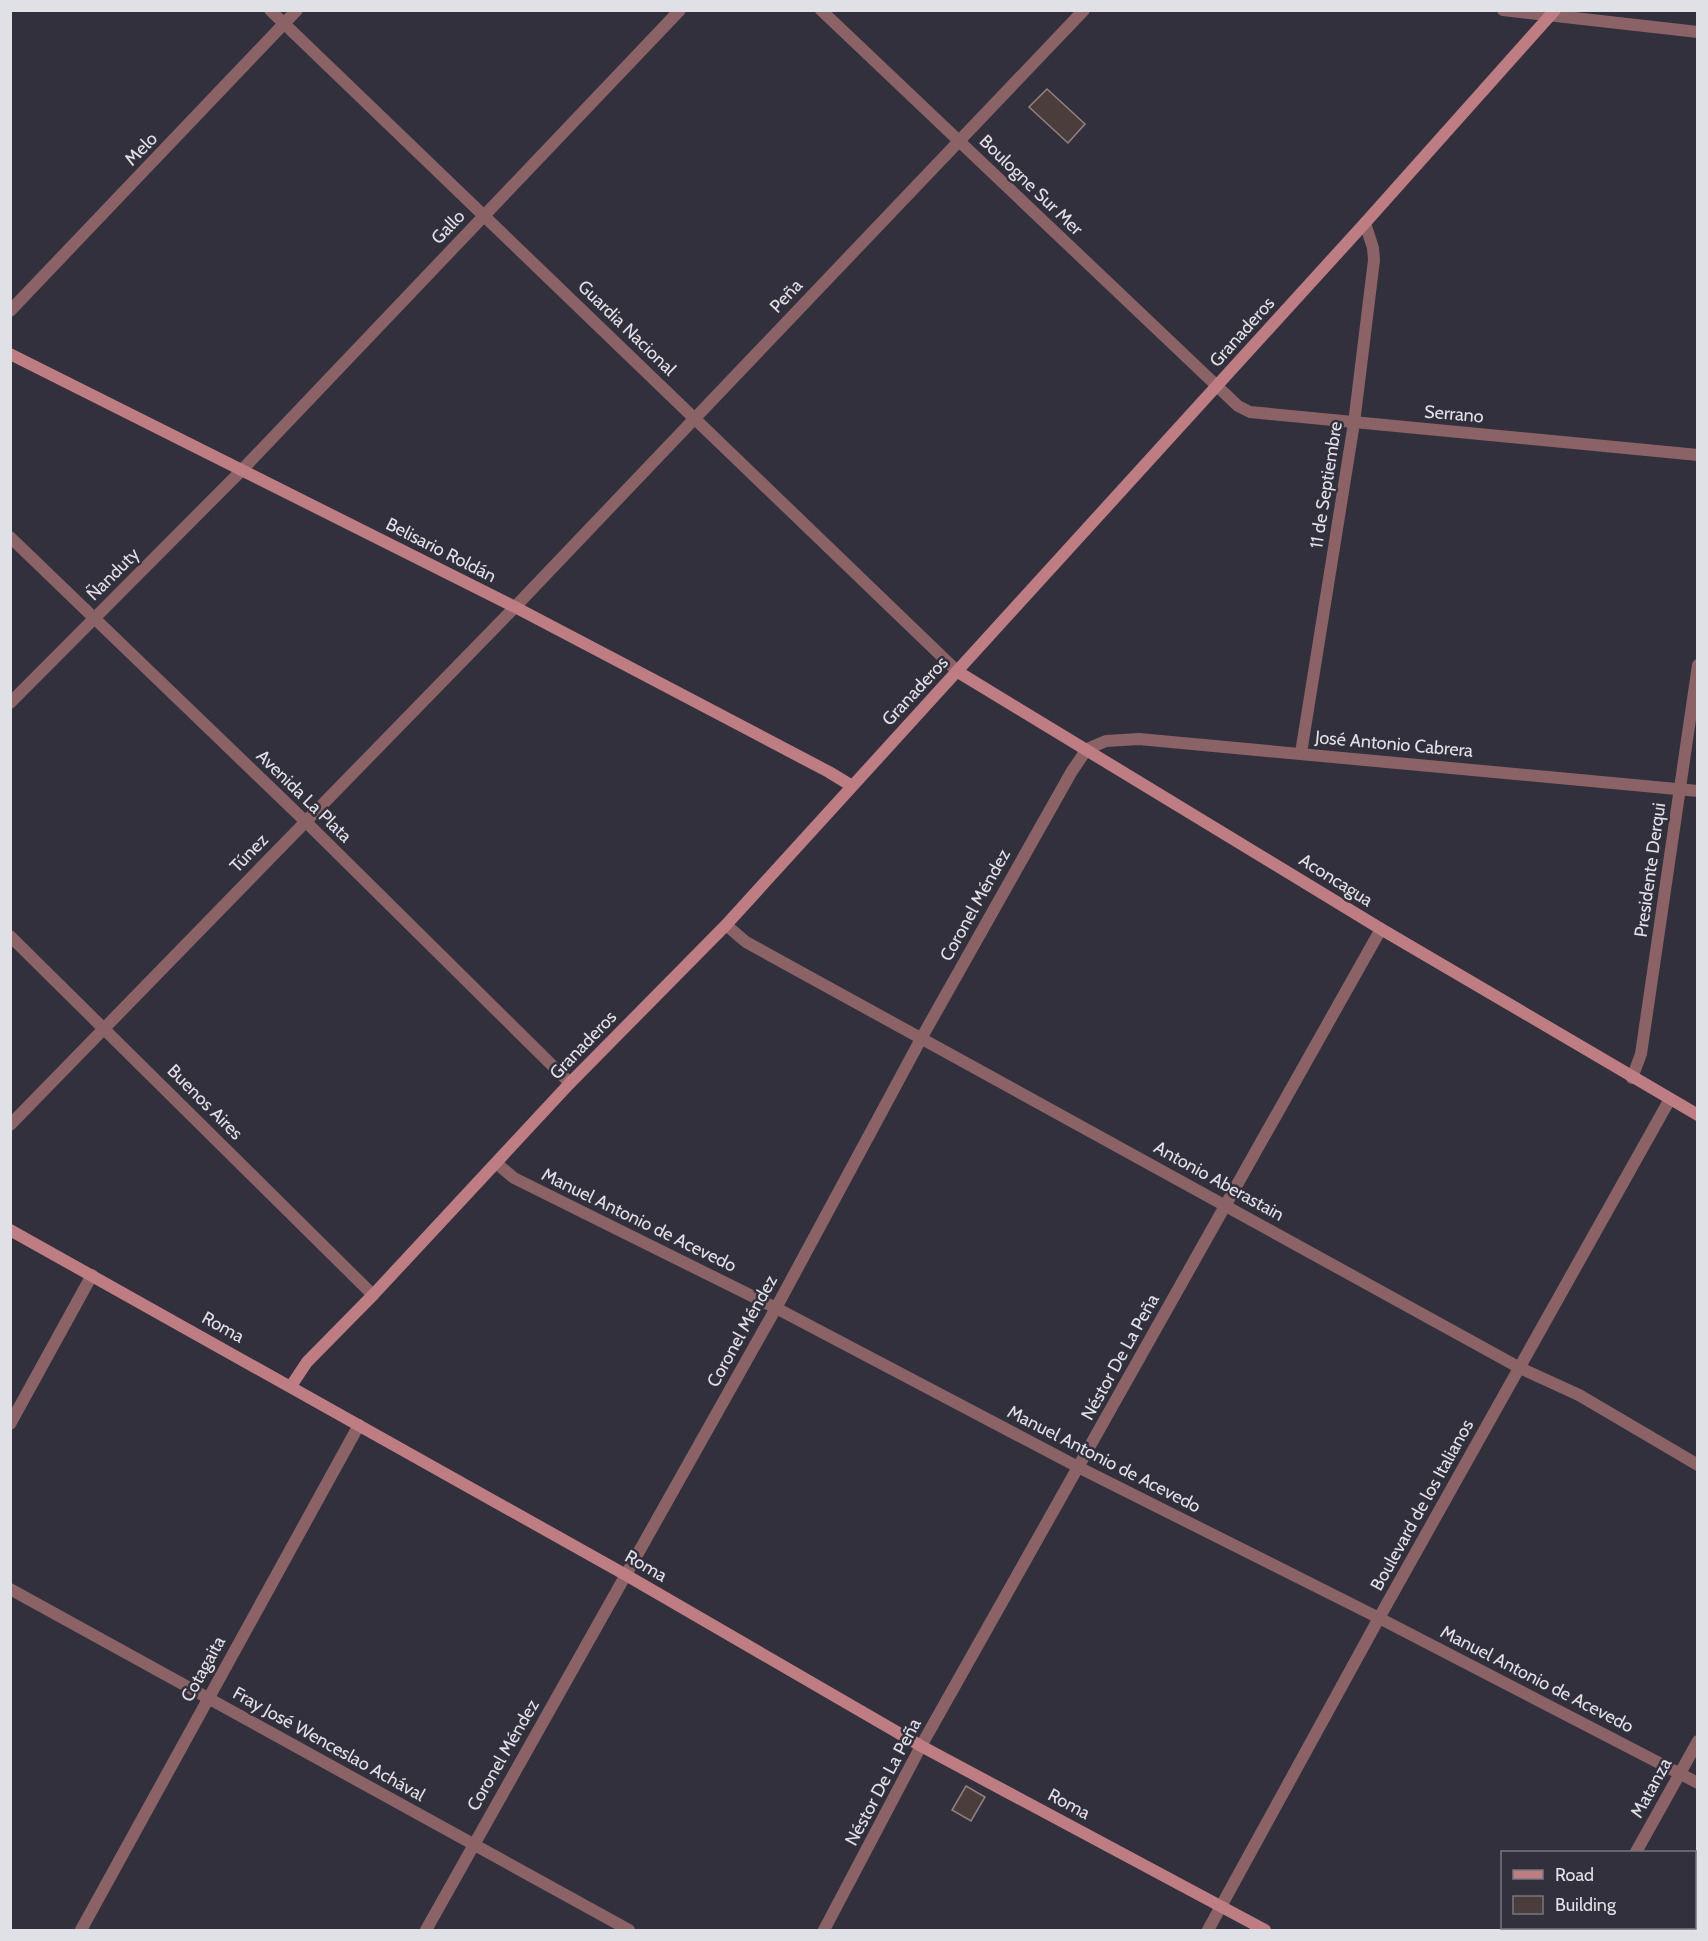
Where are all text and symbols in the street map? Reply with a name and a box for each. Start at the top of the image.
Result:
street label: Melo [120,128,162,170]
street label: Boulogne Sur Mer [975,130,1088,240]
street label: Gallo [427,205,470,249]
street label: Peña [765,274,807,317]
street label: Guardia Nacional [573,276,681,381]
street label: Granaderos [1205,292,1279,372]
street label: Serrano [1423,400,1485,428]
street label: 11 de Septiembre [1305,420,1347,550]
street label: Belisario Roldán [382,513,500,587]
street label: Ñanduty [82,543,144,605]
street label: Granaderos [877,652,953,730]
street label: José Antonio Cabrera [1313,726,1474,762]
street label: Avenida La Plata [252,745,357,847]
street label: Presidente Derqui [1630,801,1670,939]
street label: Túnez [225,829,273,877]
street label: Coronel Méndez [935,845,1015,965]
street label: Aconcagua [1295,849,1377,911]
street label: Granaderos [545,1006,621,1084]
street label: Buenos Aires [163,1060,247,1144]
street label: Antonio Aberastain [1150,1136,1288,1226]
street label: Manuel Antonio de Acevedo [538,1163,740,1277]
street label: Coronel Méndez [702,1271,782,1391]
street label: Néstor De La Peña [1076,1290,1164,1424]
street label: Roma [198,1307,248,1348]
street label: Manuel Antonio de Acevedo [1004,1401,1204,1517]
street label: Boulevard de los Italianos [1366,1416,1478,1594]
street label: Roma [621,1545,671,1587]
street label: Manuel Antonio de Acevedo [1437,1621,1637,1737]
street label: Cotagaita [176,1632,230,1706]
street label: Fray José Wenceslao Achával [229,1682,430,1806]
street label: Coronel Méndez [462,1695,544,1815]
street label: Néstor De La Peña [840,1714,926,1849]
street label: Matanza [1626,1754,1677,1822]
street label: Roma [1044,1784,1094,1824]
legend [1501,1851,1696,1929]
text: Road [1555,1864,1594,1886]
text: Building [1555,1894,1617,1916]

